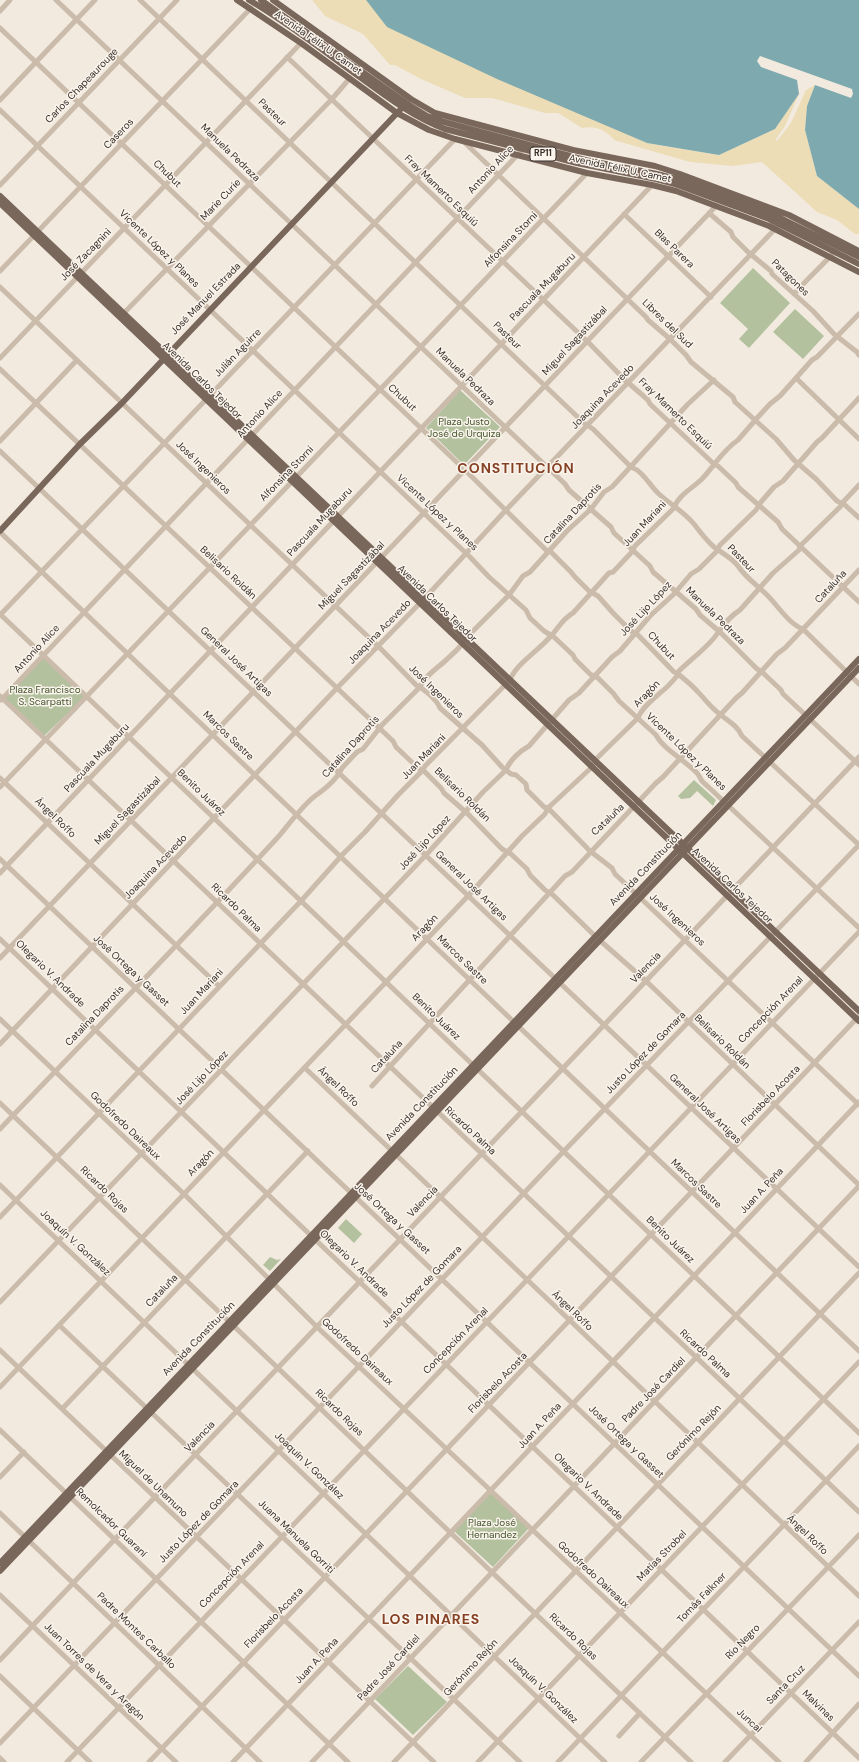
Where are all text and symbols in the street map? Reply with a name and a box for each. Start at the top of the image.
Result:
street label: Avenida Félix U. Camet [272,8,364,78]
street label: Carlos Chapeaurouge [43,46,121,126]
street label: Pasteur [255,97,289,129]
street label: Caseros [102,116,136,152]
street label: Manuela Pedraza [198,122,262,184]
street label: Antonio Alice [466,143,516,197]
road number: RP11 [530,147,556,161]
street label: Avenida Félix U. Camet [568,152,672,186]
street label: Fray Mamerto Esquiú [402,153,480,229]
street label: Chubut [150,158,184,190]
street label: Marie Curie [198,177,244,223]
street label: Vicente López y Planes [116,208,202,290]
street label: Alfonsina Storni [482,210,540,270]
street label: José Zacagnini [58,226,114,284]
street label: Blas Parera [652,227,696,271]
street label: Pascuala Mugaburu [507,251,579,323]
street label: Patagones [769,257,811,299]
street label: José Manuel Estrada [169,261,243,337]
street label: Libres del Sud [639,297,695,351]
street label: Miguel Sagastizábal [540,304,610,378]
street label: Pasteur [490,320,524,352]
street label: Julián Aguirre [212,326,264,380]
street label: Avenida Carlos Tejedor [160,340,244,422]
street label: Manuela Pedraza [433,346,497,408]
street label: Joaquina Acevedo [569,362,637,432]
street label: Fray Mamerto Esquiú [636,376,714,452]
street label: Chubut [385,382,419,414]
street label: Antonio Alice [235,387,285,441]
park label: Plaza Justo José de Urquiza [427,416,501,440]
street label: José Ingenieros [173,439,233,497]
street label: Alfonsina Storni [258,444,316,504]
district label: CONSTITUCIÓN [457,461,575,477]
street label: Vicente López y Planes [394,472,480,554]
street label: Catalina Daprotis [542,481,604,547]
street label: Pascuala Mugaburu [285,485,355,559]
street label: Juan Mariani [621,499,669,549]
street label: Miguel Sagastizábal [316,539,388,613]
street label: Pasteur [725,542,757,576]
street label: Belisario Roldán [197,544,259,602]
street label: Avenida Carlos Tejedor [395,563,479,645]
street label: Cataluña [813,568,849,606]
street label: José Lijo López [618,579,674,639]
street label: Manuela Pedraza [683,585,747,647]
street label: Joaquina Acevedo [346,597,414,667]
street label: Antonio Alice [12,622,62,676]
street label: General José Artigas [197,624,275,700]
street label: Chubut [645,629,677,663]
street label: José Ingenieros [406,663,466,721]
street label: Aragón [631,678,663,710]
park label: Plaza Francisco S. Scarpatti [9,684,81,708]
street label: Marcos Sastre [200,709,256,763]
street label: Vicente López y Planes [643,711,729,793]
street label: Catalina Daprotis [320,713,382,781]
street label: Pascuala Mugaburu [62,721,132,795]
street label: Juan Mariani [400,732,448,782]
street label: Belisario Roldán [432,765,492,825]
street label: Benito Juárez [174,767,228,819]
street label: Miguel Sagastizábal [92,774,164,848]
street label: Ángel Roffo [32,795,78,841]
street label: Cataluña [589,801,627,839]
street label: José Lijo López [397,813,453,873]
street label: Avenida Constitución [607,829,685,909]
street label: Joaquina Acevedo [122,832,190,902]
street label: Avenida Carlos Tejedor [689,846,775,926]
street label: General José Artigas [432,848,510,924]
street label: Ricardo Palma [208,881,264,935]
street label: José Ingenieros [647,891,707,949]
street label: Aragón [409,912,441,944]
street label: José Ortega y Gasset [91,933,171,1009]
street label: Marcos Sastre [434,933,490,987]
street label: Olegario V. Andrade [13,938,87,1010]
street label: Valencia [628,950,664,986]
street label: Juan Mariani [178,967,226,1017]
street label: Concepción Arenal [736,974,806,1046]
street label: Catalina Daprotis [63,983,127,1049]
street label: Benito Juárez [409,991,463,1043]
street label: Justo López de Gomara [604,1009,688,1097]
street label: Belisario Roldán [692,1012,752,1072]
street label: Cataluña [369,1038,405,1076]
street label: José Lijo López [173,1048,231,1108]
street label: Florisbelo Acosta [739,1063,803,1129]
street label: Ángel Roffo [315,1064,361,1110]
street label: Avenida Constitución [383,1064,461,1144]
street label: General José Artigas [666,1071,744,1147]
street label: Godofredo Daireaux [87,1089,163,1163]
street label: Ricardo Palma [442,1104,498,1158]
street label: Aragón [185,1147,217,1179]
street label: Marcos Sastre [668,1157,724,1211]
street label: Ricardo Rojas [77,1164,131,1216]
street label: Juan A. Peña [738,1166,786,1216]
street label: José Ortega y Gasset [352,1181,432,1257]
street label: Valencia [405,1184,441,1220]
street label: Joaquín V. González [38,1207,112,1279]
street label: Benito Juárez [643,1214,697,1266]
street label: Olegario V. Andrade [317,1228,391,1300]
street label: Justo López de Gomara [380,1243,464,1331]
street label: Cataluña [143,1272,181,1310]
street label: Ángel Roffo [549,1288,595,1334]
street label: Avenida Constitución [160,1299,238,1379]
street label: Concepción Arenal [421,1305,491,1377]
street label: Godofredo Daireaux [319,1316,395,1388]
street label: Ricardo Palma [677,1327,733,1381]
street label: Florisbelo Acosta [466,1350,530,1416]
street label: Padre José Cardiel [620,1355,688,1425]
street label: Ricardo Rojas [312,1387,366,1439]
street label: Juan A. Peña [516,1401,564,1451]
street label: Gerónimo Rejón [664,1402,724,1464]
street label: José Ortega y Gasset [586,1403,666,1481]
street label: Valencia [182,1419,218,1455]
street label: Joaquín V. González [272,1430,346,1502]
street label: Miguel de Unamuno [116,1448,190,1520]
street label: Olegario V. Andrade [551,1451,625,1523]
street label: Justo López de Gomara [157,1478,241,1566]
street label: Remolcador Guaraní [73,1486,149,1560]
street label: Juana Manuela Gorriti [256,1498,336,1576]
street label: Ángel Roffo [784,1512,830,1558]
park label: Plaza José Hernandez [467,1517,517,1540]
street label: Matías Strobel [635,1528,689,1584]
street label: Concepción Arenal [197,1539,267,1611]
street label: Godofredo Daireaux [555,1539,631,1611]
street label: Tomás Falkner [675,1570,729,1626]
street label: Florisbelo Acosta [242,1585,306,1651]
street label: Padre Montes Carballo [94,1590,178,1672]
street label: Ricardo Rojas [546,1611,600,1663]
district label: LOS PINARES [382,1612,480,1628]
street label: Juan Torres de Vera y Aragón [41,1621,147,1723]
street label: Río Negro [723,1622,763,1662]
street label: Padre José Cardiel [355,1632,423,1704]
street label: Juan A. Peña [293,1636,341,1686]
street label: Gerónimo Rejón [441,1637,501,1699]
street label: Joaquín V. González [506,1654,580,1726]
street label: Santa Cruz [764,1663,808,1707]
street label: Malvinas [799,1688,837,1724]
street label: Juncal [734,1706,764,1736]

